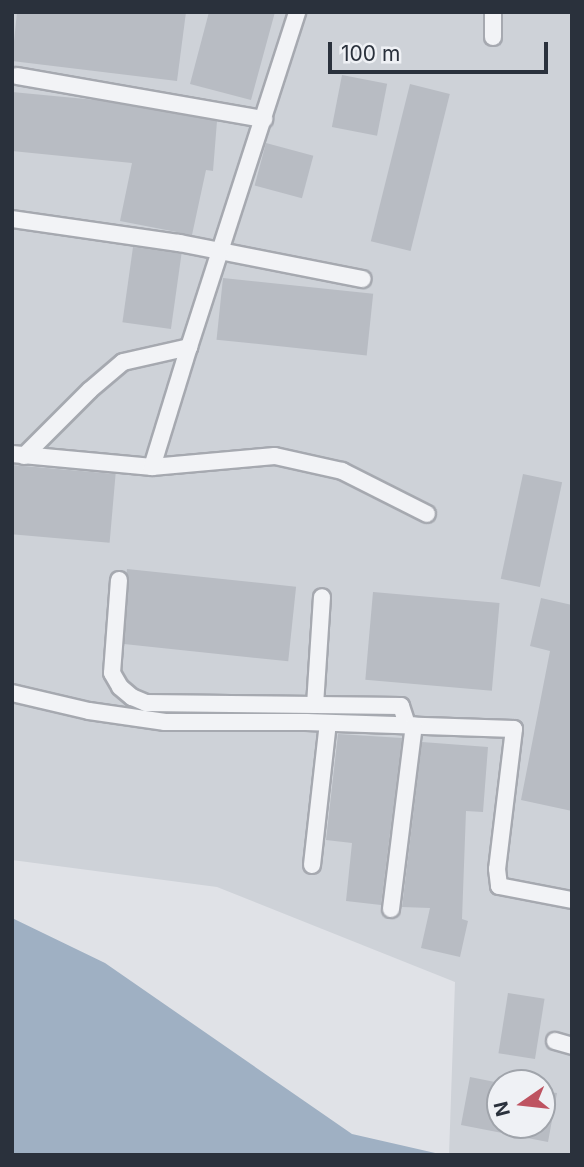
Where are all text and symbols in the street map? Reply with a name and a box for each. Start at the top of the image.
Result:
scale bar [332,28,552,72]
text: 100 m [341,41,400,66]
north arrow [486,1069,556,1139]
text: N [489,1099,515,1119]

